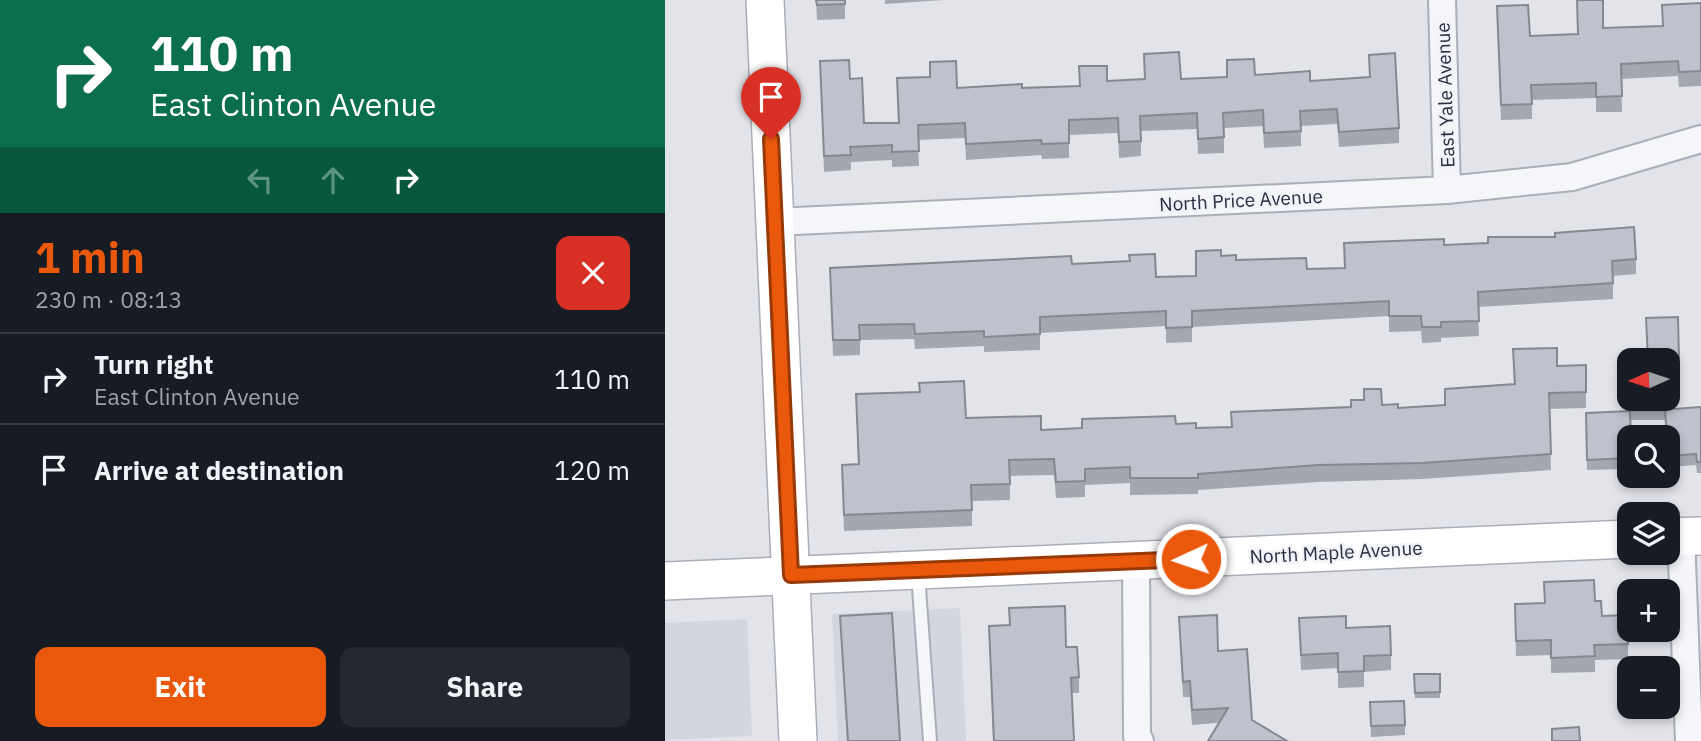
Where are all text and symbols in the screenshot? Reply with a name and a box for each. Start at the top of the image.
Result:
text: 110 m [150,21,294,84]
street label: East Yale Avenue [1430,22,1460,168]
icon: right [35,28,126,119]
pin [741,67,801,139]
icon: arrive [752,78,790,116]
text: East Clinton Avenue [150,83,436,125]
icon: left [241,161,279,199]
icon: ahead [314,161,352,199]
icon: right [387,161,425,199]
street label: North Price Avenue [1159,184,1323,216]
text: 1 min [35,230,145,285]
button: close [556,236,630,310]
text: 230 m · 08:13 [35,284,182,314]
text: Turn right [94,347,213,381]
north arrow [1617,348,1680,411]
map controls [1617,348,1680,719]
icon: right [35,360,73,398]
text: 110 m [554,362,630,396]
text: East Clinton Avenue [94,381,300,411]
button: search [1617,425,1680,488]
icon: arrive [35,451,73,489]
text: Arrive at destination [94,453,344,487]
text: 120 m [554,453,630,487]
button: layers [1617,502,1680,565]
position arrow [1154,522,1228,596]
street label: North Maple Avenue [1249,535,1423,569]
button: + [1617,579,1680,642]
button: Exit [35,647,326,727]
button: Share [340,647,630,727]
button: − [1617,656,1680,719]

